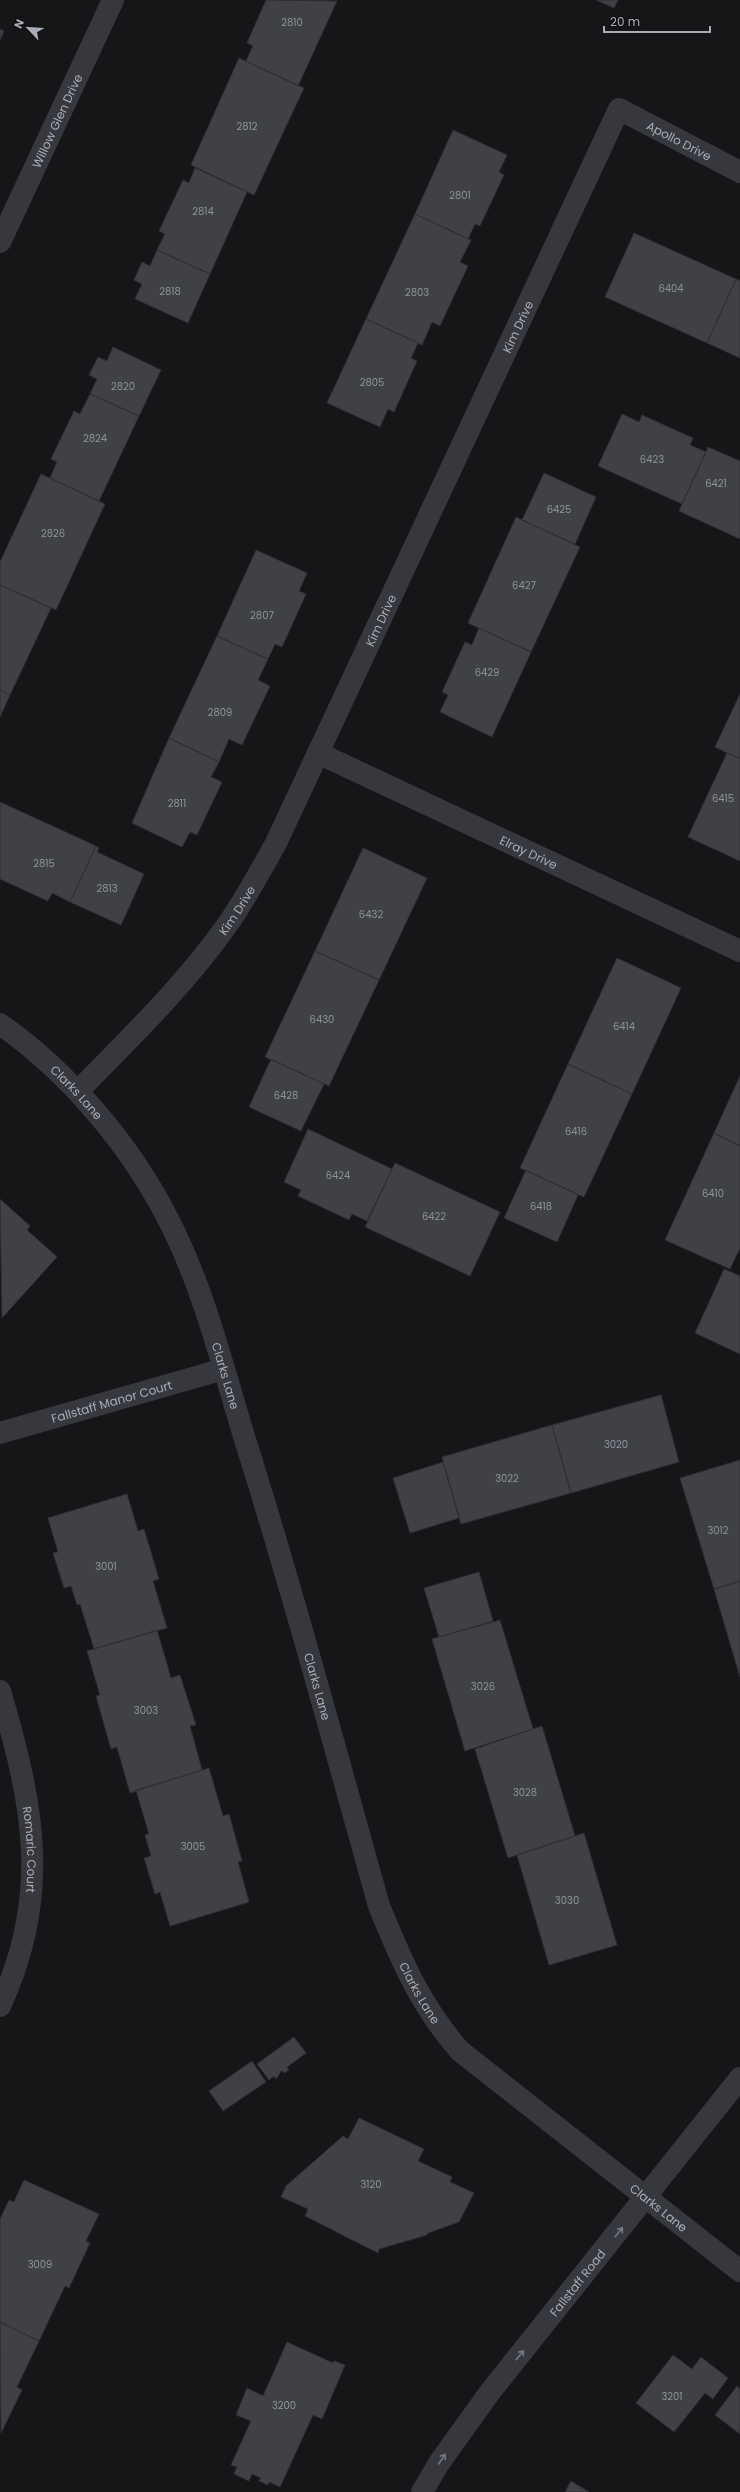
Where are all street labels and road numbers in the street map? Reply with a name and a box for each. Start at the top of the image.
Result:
street label: Willow Glen Drive [27,71,86,170]
street label: Apollo Drive [644,116,715,164]
street label: Kim Drive [498,298,537,355]
street label: Kim Drive [361,591,400,649]
street label: Elray Drive [497,831,561,873]
street label: Kim Drive [214,882,259,938]
street label: Clarks Lane [47,1061,107,1123]
street label: Clarks Lane [208,1340,244,1411]
street label: Fallstaff Manor Court [49,1376,174,1426]
street label: Clarks Lane [300,1651,335,1722]
street label: Romaric Court [19,1805,41,1894]
street label: Clarks Lane [396,1959,444,2027]
street label: Clarks Lane [627,2179,691,2235]
street label: Fallstaff Road [545,2245,609,2320]

